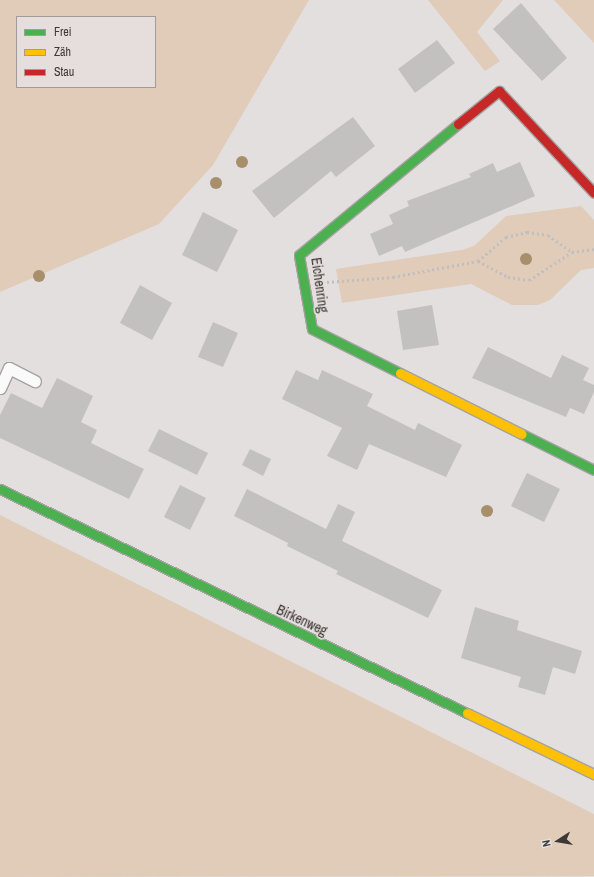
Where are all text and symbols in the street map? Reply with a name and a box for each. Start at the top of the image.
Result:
legend [16,16,156,88]
text: Frei [54,24,72,40]
text: Zäh [54,44,71,60]
text: Stau [54,64,74,80]
street label: Eichenring [308,256,332,314]
street label: Birkenweg [274,601,330,639]
north arrow [538,821,578,861]
text: N [539,839,554,848]

